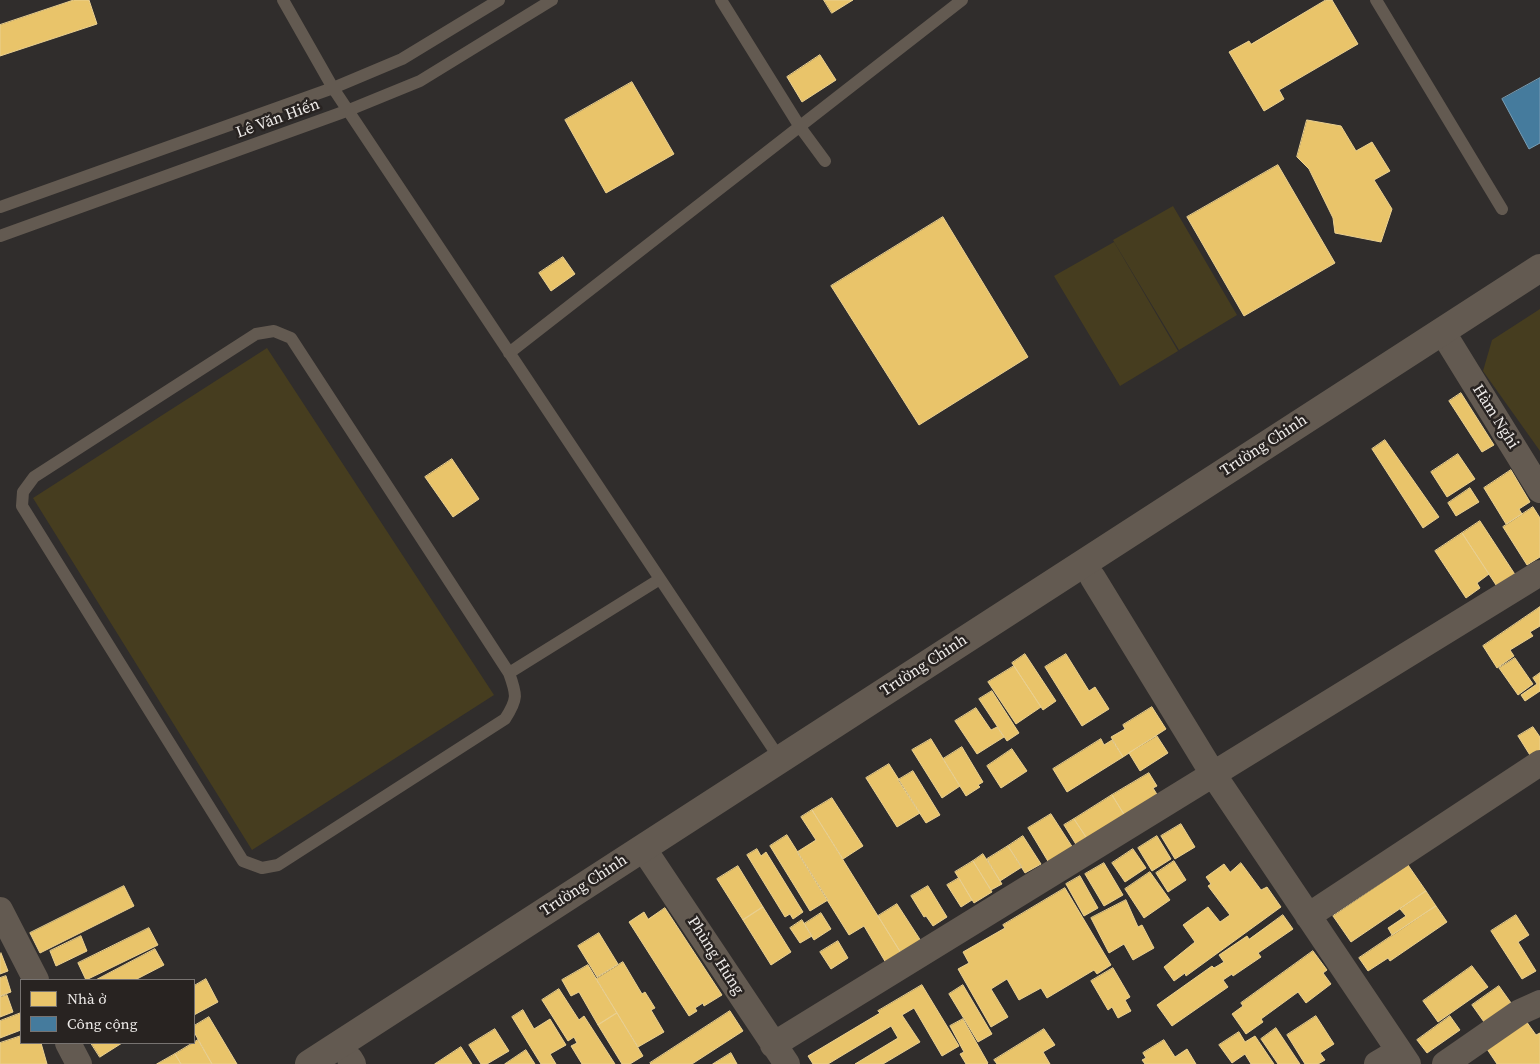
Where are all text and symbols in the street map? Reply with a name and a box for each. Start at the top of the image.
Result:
street label: Lê Văn Hiến [234,95,322,143]
street label: Hàm Nghi [1468,381,1522,453]
street label: Trường Chinh [1217,411,1311,481]
street label: Trường Chinh [877,631,971,701]
street label: Trường Chinh [537,851,631,921]
street label: Phùng Hưng [683,913,747,999]
legend [20,979,195,1044]
text: Nhà ở [67,988,106,1009]
text: Công cộng [67,1013,137,1034]

